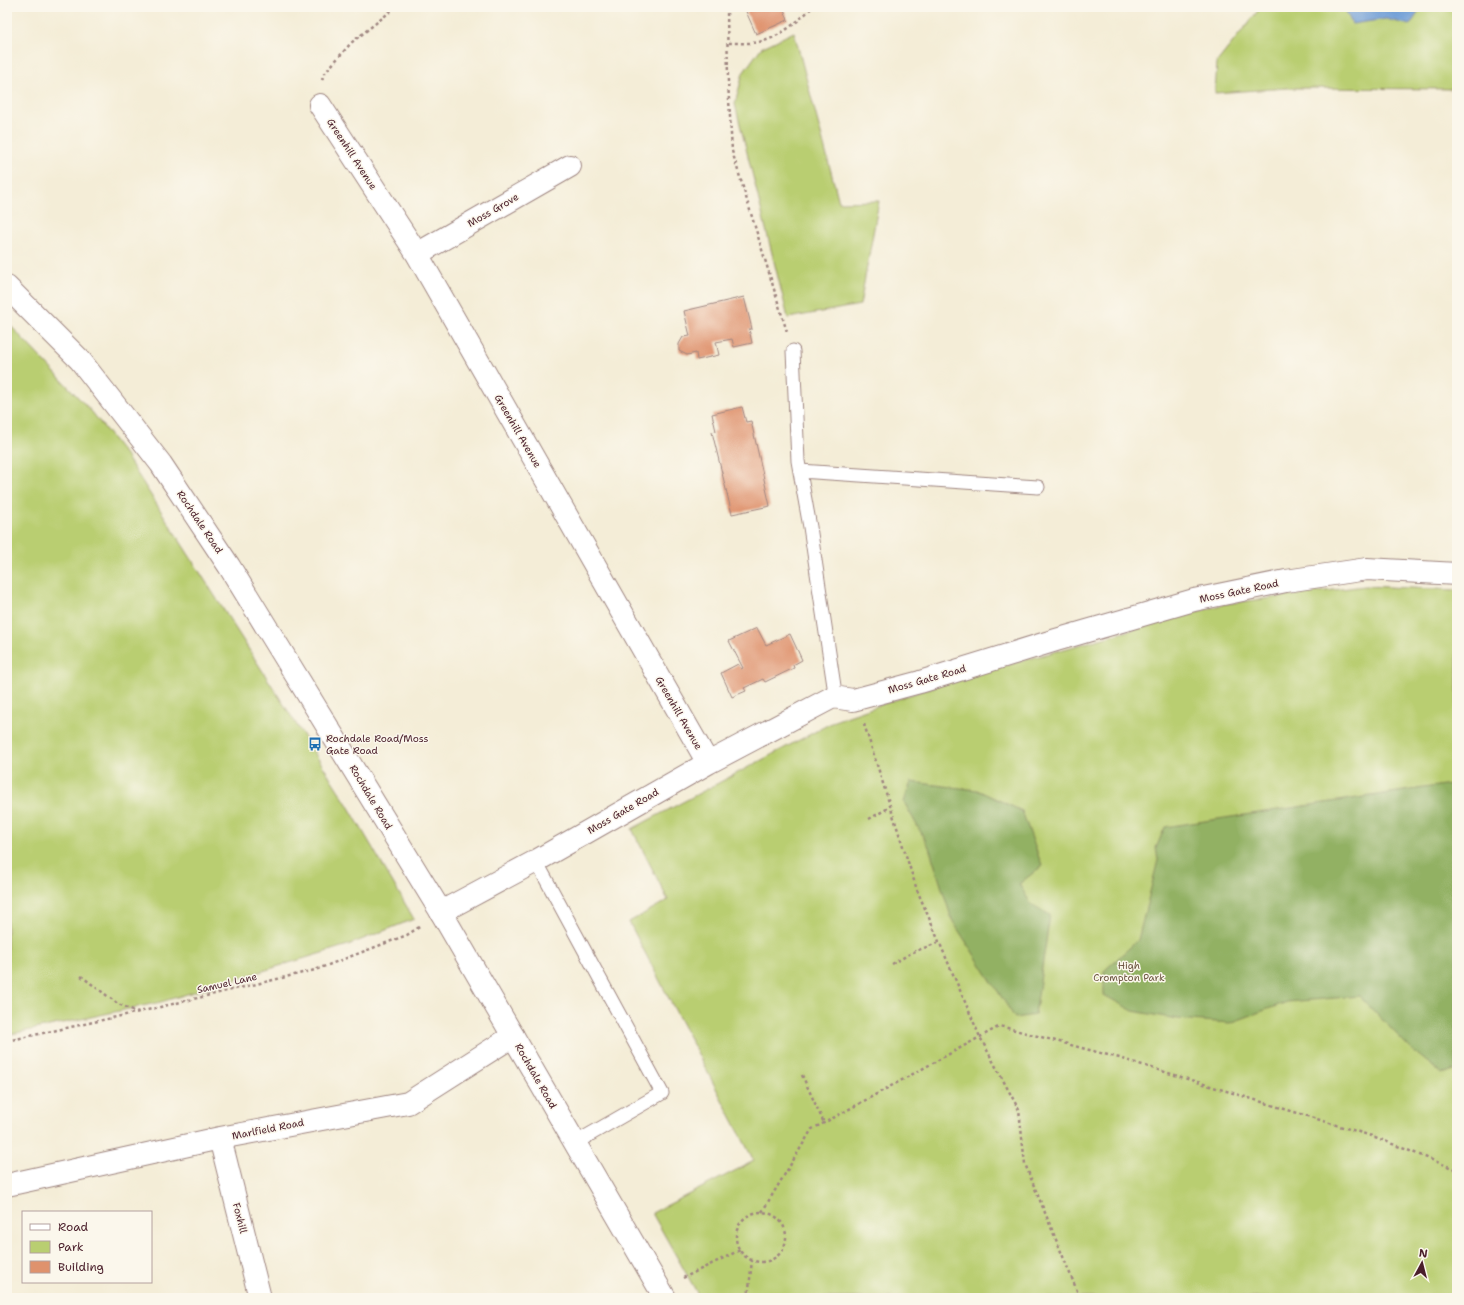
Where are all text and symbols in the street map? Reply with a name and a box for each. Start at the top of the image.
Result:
street label: Greenhill Avenue [324,116,380,192]
street label: Moss Grove [465,190,521,230]
street label: Greenhill Avenue [492,392,544,470]
street label: Rochdale Road [174,488,226,557]
street label: Moss Gate Road [1198,576,1280,606]
street label: Moss Gate Road [887,661,968,696]
street label: Greenhill Avenue [653,674,705,752]
place label: Rochdale Road/Moss Gate Road [326,732,428,757]
bus stop icon: Rochdale Road/Moss Gate Road [307,736,323,752]
street label: Rochdale Road [347,762,396,832]
street label: Moss Gate Road [585,785,662,837]
park label: High Crompton Park [1093,959,1165,984]
street label: Samuel Lane [196,970,259,996]
street label: Rochdale Road [512,1041,560,1112]
street label: Marlfield Road [231,1116,306,1142]
street label: Foxhill [230,1201,250,1235]
legend [22,1211,152,1283]
text: Road [58,1219,89,1235]
text: Park [58,1239,84,1255]
north arrow [1402,1243,1442,1283]
text: N [1418,1246,1429,1262]
text: Building [58,1259,104,1275]

